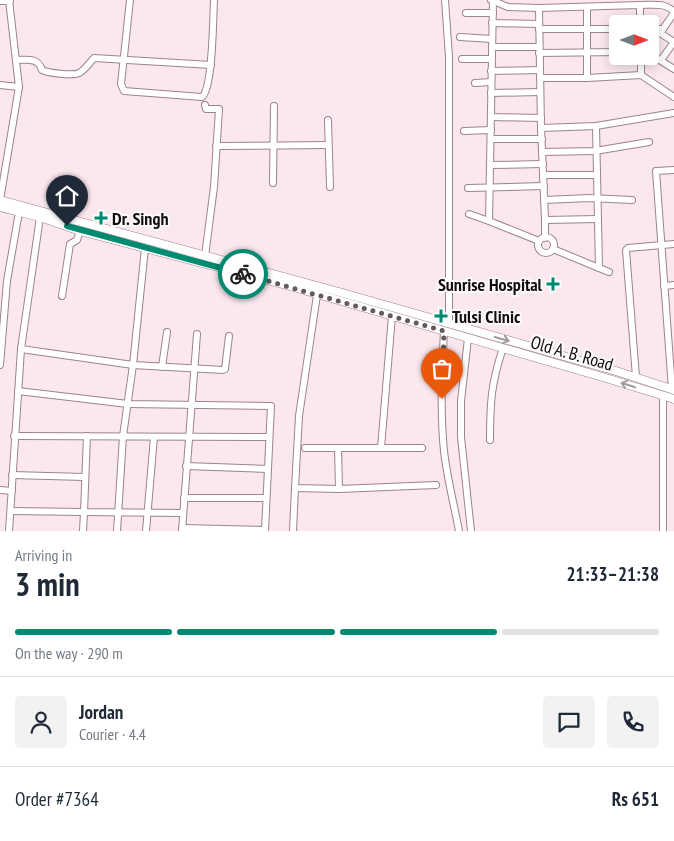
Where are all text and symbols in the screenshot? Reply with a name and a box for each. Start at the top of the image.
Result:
north arrow [609,15,659,65]
map controls [609,15,659,65]
pin [46,175,88,226]
icon: home [53,182,81,210]
place label: Dr. Singh [112,207,169,230]
marker: Dr. Singh [94,211,108,225]
courier [218,249,268,299]
icon: bike [229,260,257,288]
place label: Sunrise Hospital [438,273,543,296]
marker: Sunrise Hospital [546,277,560,291]
place label: Tulsi Clinic [452,305,521,328]
marker: Tulsi Clinic [434,309,448,323]
street label: Old A. B. Road [528,330,616,376]
one-way arrow [494,335,510,345]
pin [421,348,463,399]
icon: bag [428,355,456,383]
one-way arrow [620,379,636,389]
text: Arriving in [15,545,72,565]
text: 21:33–21:38 [566,562,659,586]
text: 3 min [15,563,80,605]
text: On the way · 290 m [15,643,123,663]
button: person [15,696,67,748]
button: chat [543,696,595,748]
button: phone [607,696,659,748]
text: Jordan [79,700,123,724]
text: Courier · 4.4 [79,724,146,744]
text: Order #7364 [15,787,99,811]
text: Rs 651 [612,787,659,811]

